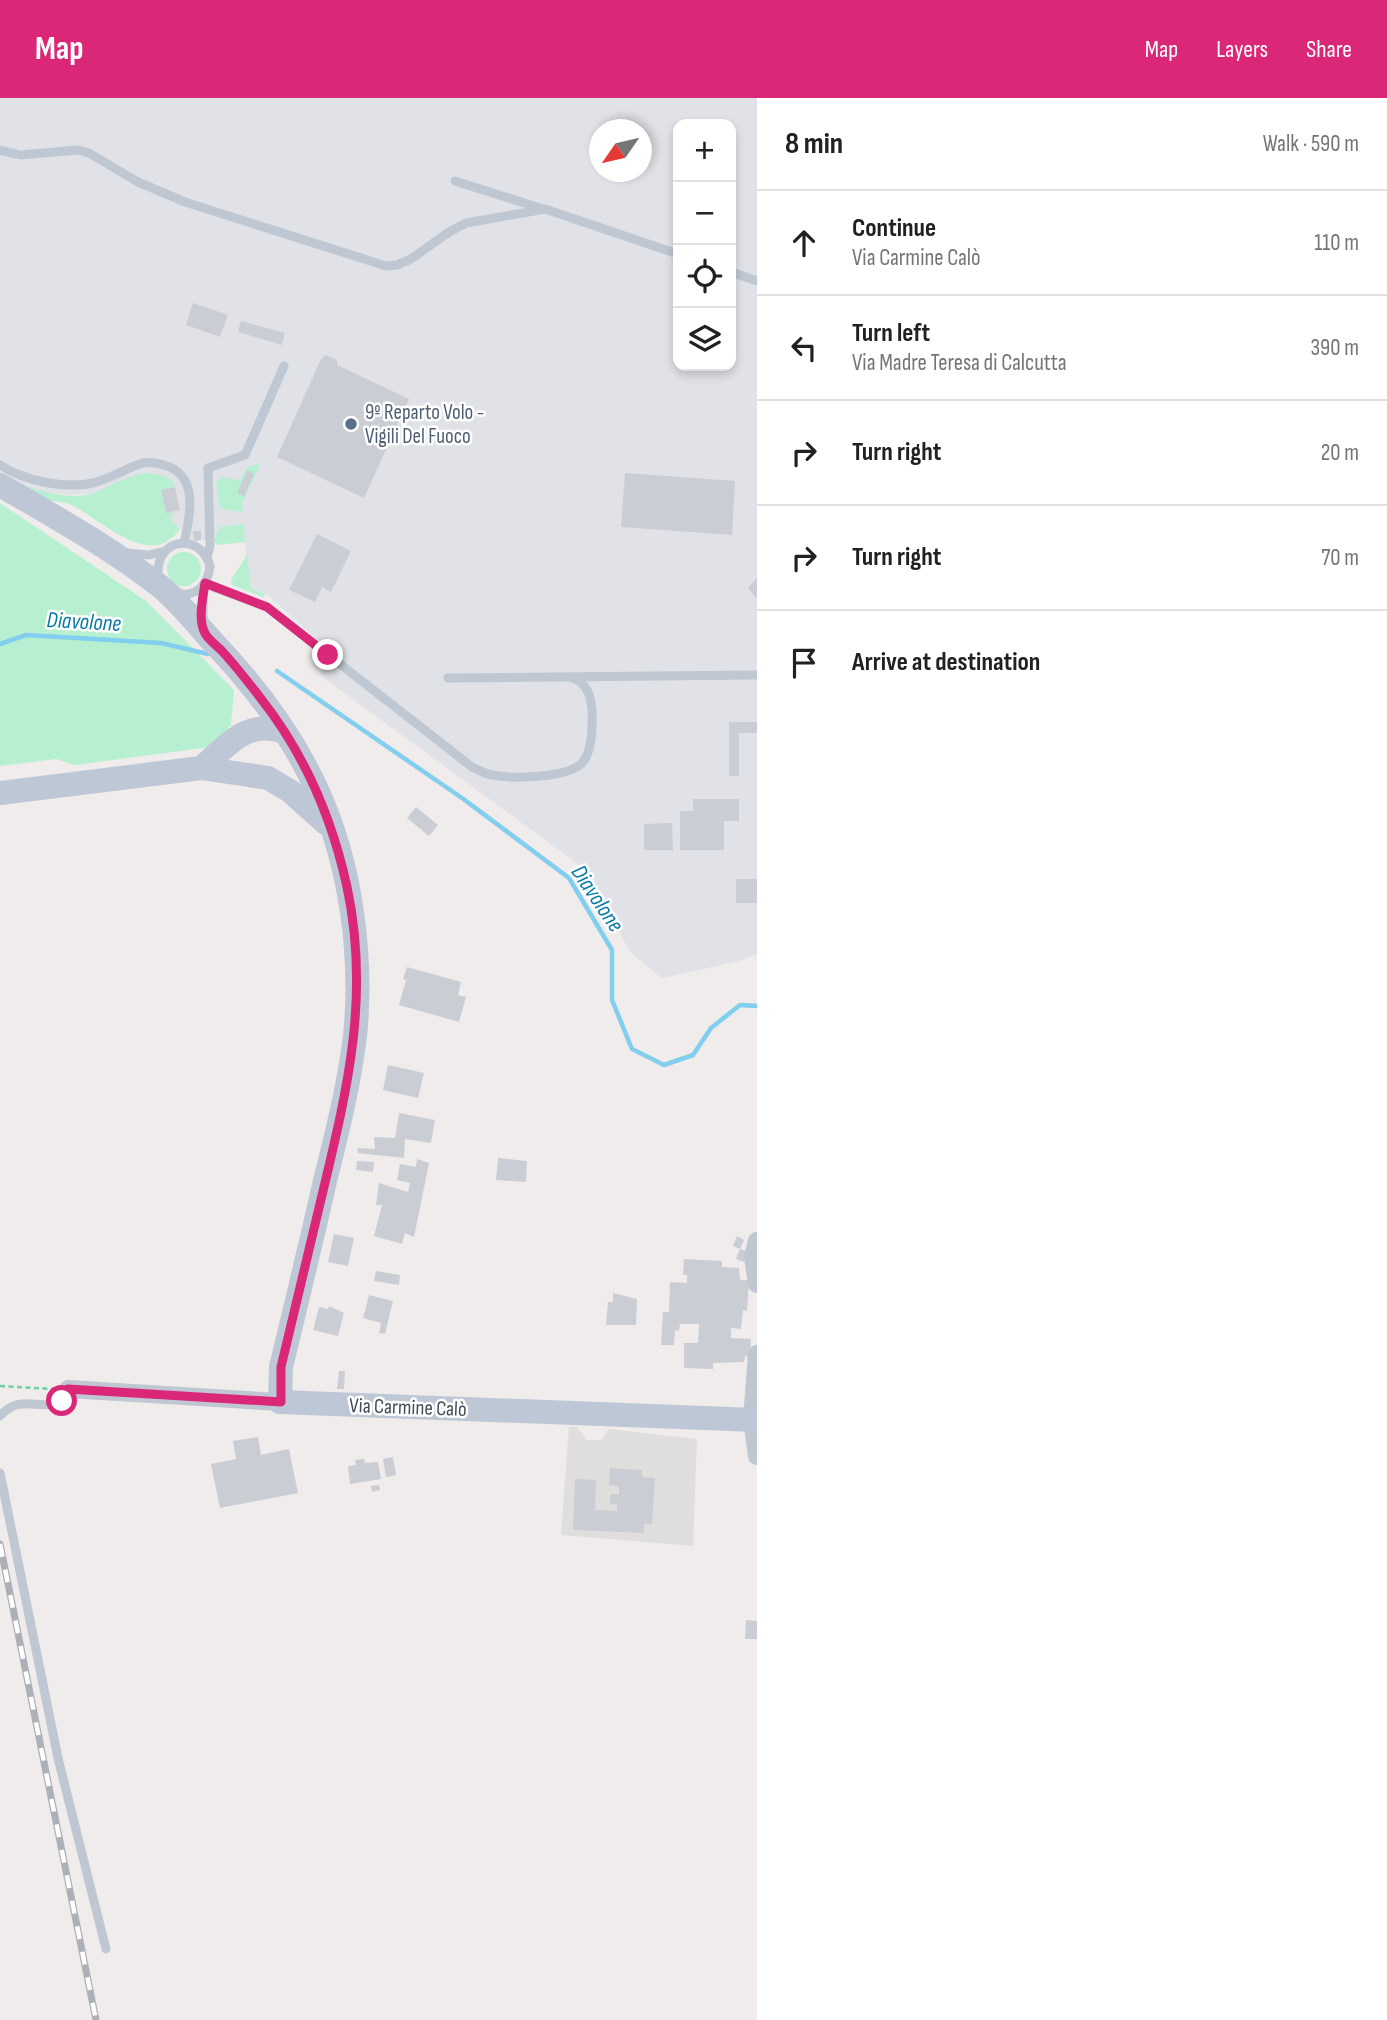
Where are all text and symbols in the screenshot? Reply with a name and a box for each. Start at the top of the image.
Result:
text: Map [35,29,84,69]
text: Map [1145,35,1178,64]
text: Layers [1216,35,1268,64]
text: Share [1306,35,1352,64]
north arrow [589,119,652,182]
map controls [673,119,736,371]
button: + [673,119,736,182]
text: 8 min [785,126,843,162]
text: Walk · 590 m [1263,130,1359,158]
button: − [673,182,736,245]
text: Continue [852,213,936,244]
icon: ahead [785,224,823,262]
text: 110 m [1314,229,1359,257]
text: Via Carmine Calò [852,244,981,272]
button: locate [673,245,736,308]
button: layers [673,308,736,371]
text: Turn left [852,318,930,349]
icon: left [785,329,823,367]
text: 390 m [1310,334,1359,362]
text: Via Madre Teresa di Calcutta [852,349,1067,377]
place label: 9º Reparto Volo - Vigili Del Fuoco [365,400,484,449]
marker: 9º Reparto Volo - Vigili Del Fuoco [343,416,359,432]
icon: right [785,434,823,472]
text: Turn right [852,437,941,468]
text: 20 m [1321,439,1359,467]
icon: right [785,539,823,577]
text: Turn right [852,542,941,573]
text: 70 m [1321,544,1359,572]
water label: Diavolone [46,606,122,638]
route end [312,639,343,670]
icon: arrive [785,644,823,682]
text: Arrive at destination [852,647,1040,678]
water label: Diavolone [565,860,630,937]
route start [46,1385,77,1416]
street label: Via Carmine Calò [349,1393,467,1422]

